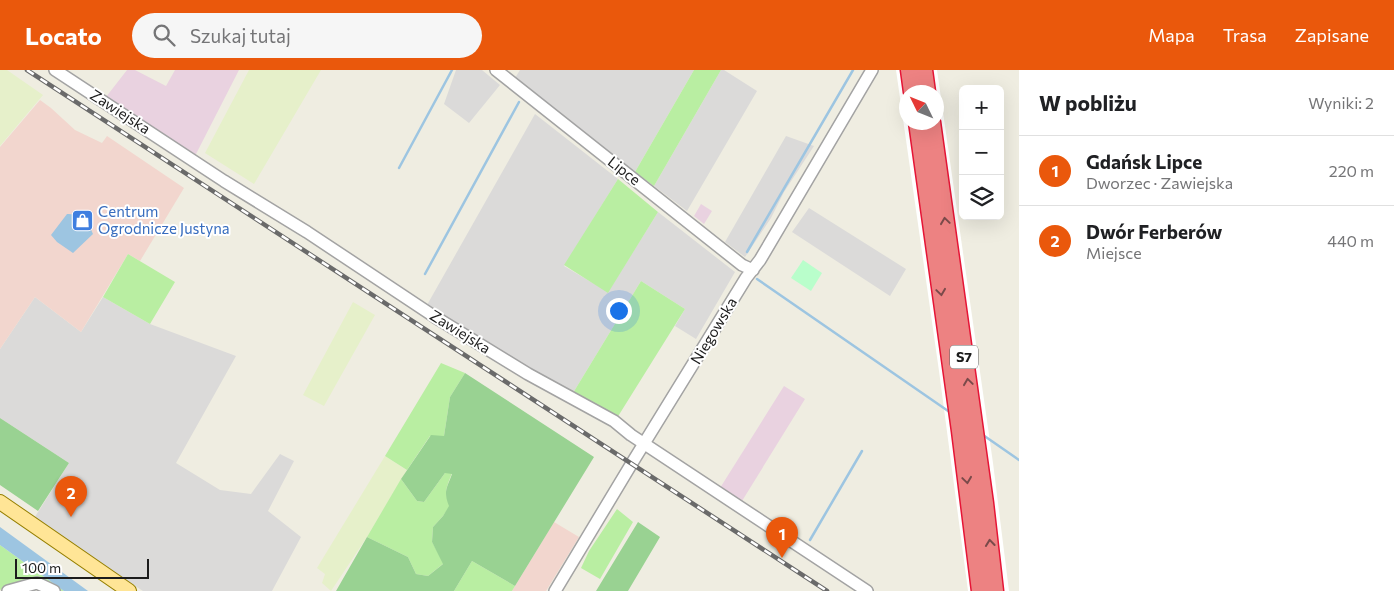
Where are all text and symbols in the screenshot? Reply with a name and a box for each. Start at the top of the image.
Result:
search box [132,13,482,58]
text: Locato [25,21,102,50]
icon: search [150,21,178,49]
text: Szukaj tutaj [190,24,291,47]
text: Mapa [1148,24,1195,46]
text: Trasa [1223,24,1267,46]
text: Zapisane [1295,24,1369,46]
street label: Zawiejska [87,85,154,137]
north arrow [899,85,944,130]
map controls [959,85,1004,220]
button: + [959,85,1004,130]
text: W pobliżu [1039,90,1137,115]
text: Wyniki: 2 [1308,93,1374,112]
button: − [959,130,1004,175]
text: Gdańsk Lipce [1086,150,1202,173]
street label: Lipce [605,152,645,189]
text: 1 [1051,161,1059,180]
text: 220 m [1329,161,1374,180]
text: Dworzec · Zawiejska [1086,173,1233,192]
button: layers [959,175,1004,220]
place label: Centrum Ogrodnicze Justyna [98,202,230,237]
shop icon: Centrum Ogrodnicze Justyna [70,209,94,233]
one-way arrow [940,216,951,224]
text: Dwór Ferberów [1086,220,1222,243]
text: 2 [1050,231,1060,250]
text: 440 m [1327,231,1374,250]
text: Miejsce [1086,243,1142,262]
one-way arrow [935,288,946,296]
street label: Niegowska [686,294,740,367]
your location [606,298,632,324]
street label: Zawiejska [427,305,494,357]
road number: S7 [950,346,978,368]
one-way arrow [963,377,974,385]
one-way arrow [961,475,971,484]
pin: 2 [55,476,87,517]
pin: 1 [766,517,798,558]
one-way arrow [985,538,996,546]
scale bar [15,556,149,579]
text: 100 m [22,559,61,576]

